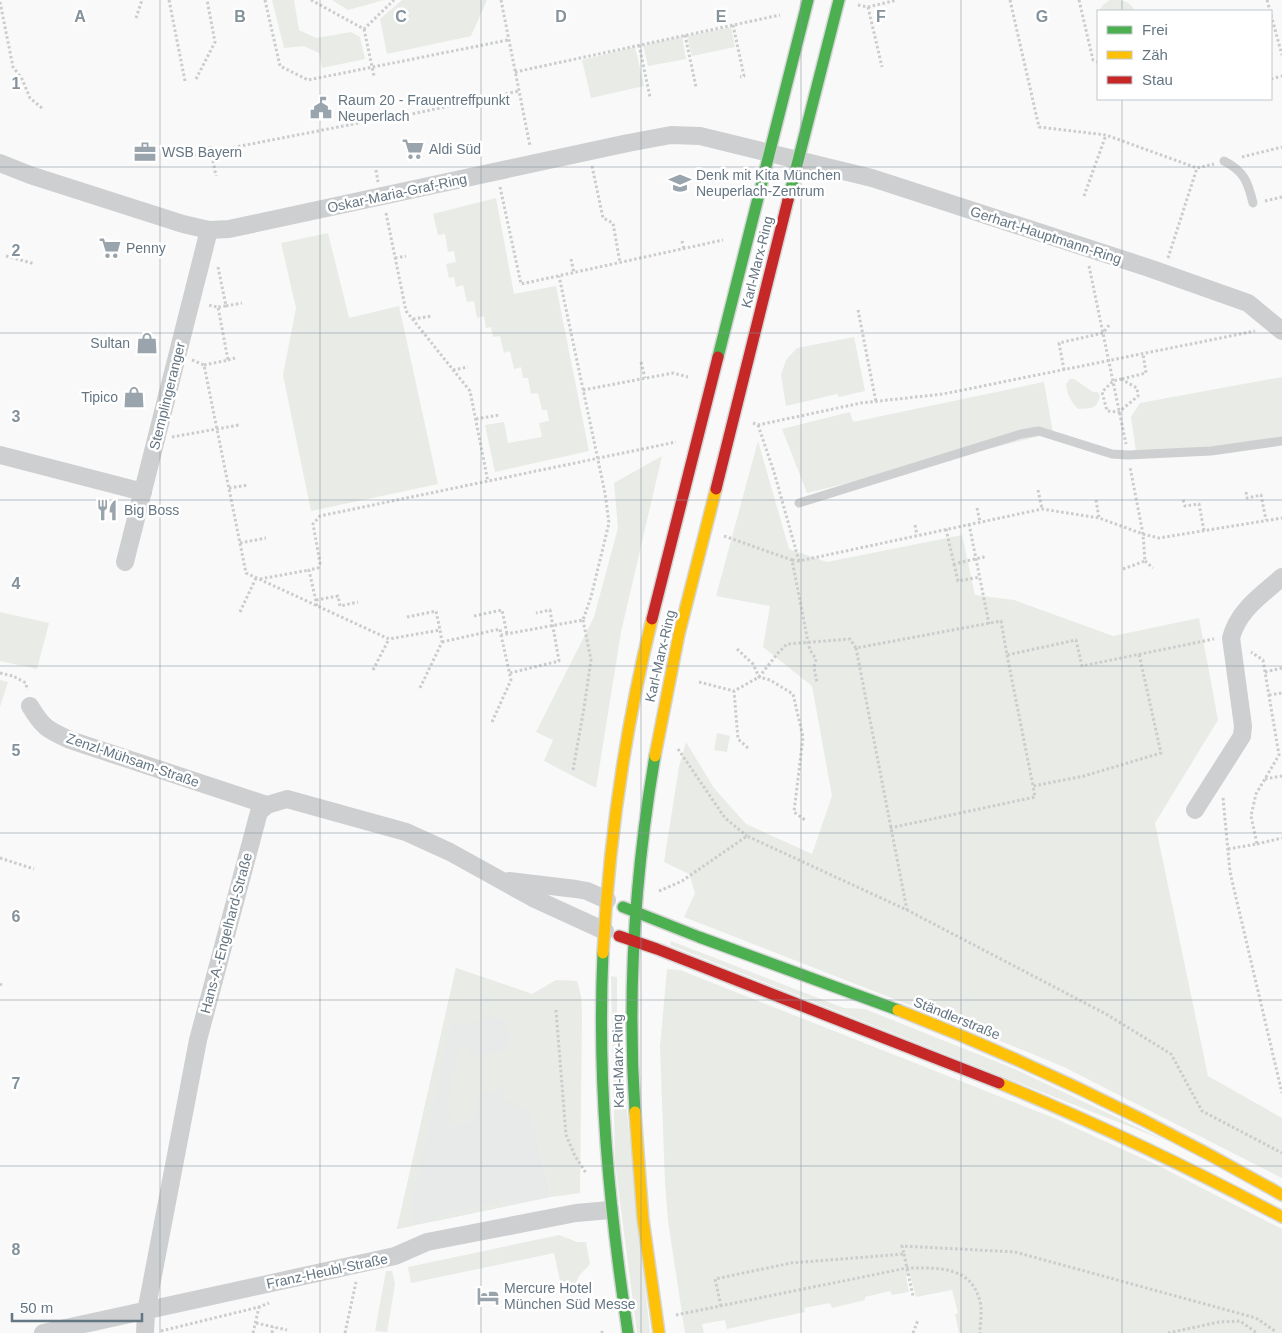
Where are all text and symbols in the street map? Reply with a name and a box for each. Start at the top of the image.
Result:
text: A [74,8,86,25]
text: B [234,8,246,25]
text: C [395,8,407,25]
text: D [555,8,567,25]
text: E [716,8,727,25]
text: F [876,8,886,25]
text: G [1036,8,1048,25]
legend [1097,10,1272,100]
text: Frei [1142,21,1168,38]
text: Zäh [1142,46,1168,63]
text: Stau [1142,71,1173,88]
text: 1 [12,75,21,92]
place label: Raum 20 - Frauentreffpunkt Neuperlach [338,92,510,124]
public building icon: Raum 20 - Frauentreffpunkt Neuperlach [308,95,334,121]
supermarket icon: Aldi Süd [400,136,426,162]
office icon: WSB Bayern [132,139,158,165]
place label: Aldi Süd [429,141,481,157]
place label: WSB Bayern [162,144,242,160]
place label: Denk mit Kita München Neuperlach-Zentrum [696,167,841,199]
street label: Oskar-Maria-Graf-Ring [326,170,468,216]
school or university icon: Denk mit Kita München Neuperlach-Zentrum [667,170,693,196]
street label: Gerhart-Hauptmann-Ring [968,203,1124,267]
street label: Karl-Marx-Ring [738,214,776,310]
supermarket icon: Penny [97,235,123,261]
place label: Penny [126,240,166,256]
text: 2 [12,242,21,259]
shop icon: Sultan [134,330,160,356]
place label: Sultan [90,335,130,351]
street label: Stemplingeranger [146,340,188,452]
shop icon: Tipico [121,384,147,410]
place label: Tipico [81,389,118,405]
text: 3 [12,408,21,425]
restaurant icon: Big Boss [94,497,120,523]
place label: Big Boss [124,502,179,518]
text: 4 [12,575,21,592]
street label: Karl-Marx-Ring [642,608,678,704]
street label: Zenzl-Mühsam-Straße [65,730,202,790]
text: 5 [12,742,21,759]
street label: Hans-A.-Engelhard-Straße [197,851,255,1015]
text: 6 [12,908,21,925]
street label: Ständlerstraße [911,993,1003,1043]
street label: Karl-Marx-Ring [609,1014,627,1108]
text: 7 [12,1075,21,1092]
text: 8 [12,1241,21,1258]
street label: Franz-Heubl-Straße [265,1250,389,1292]
place label: Mercure Hotel München Süd Messe [504,1280,636,1312]
hotel icon: Mercure Hotel München Süd Messe [475,1283,501,1309]
scale bar [12,1290,142,1322]
text: 50 m [20,1299,53,1316]

